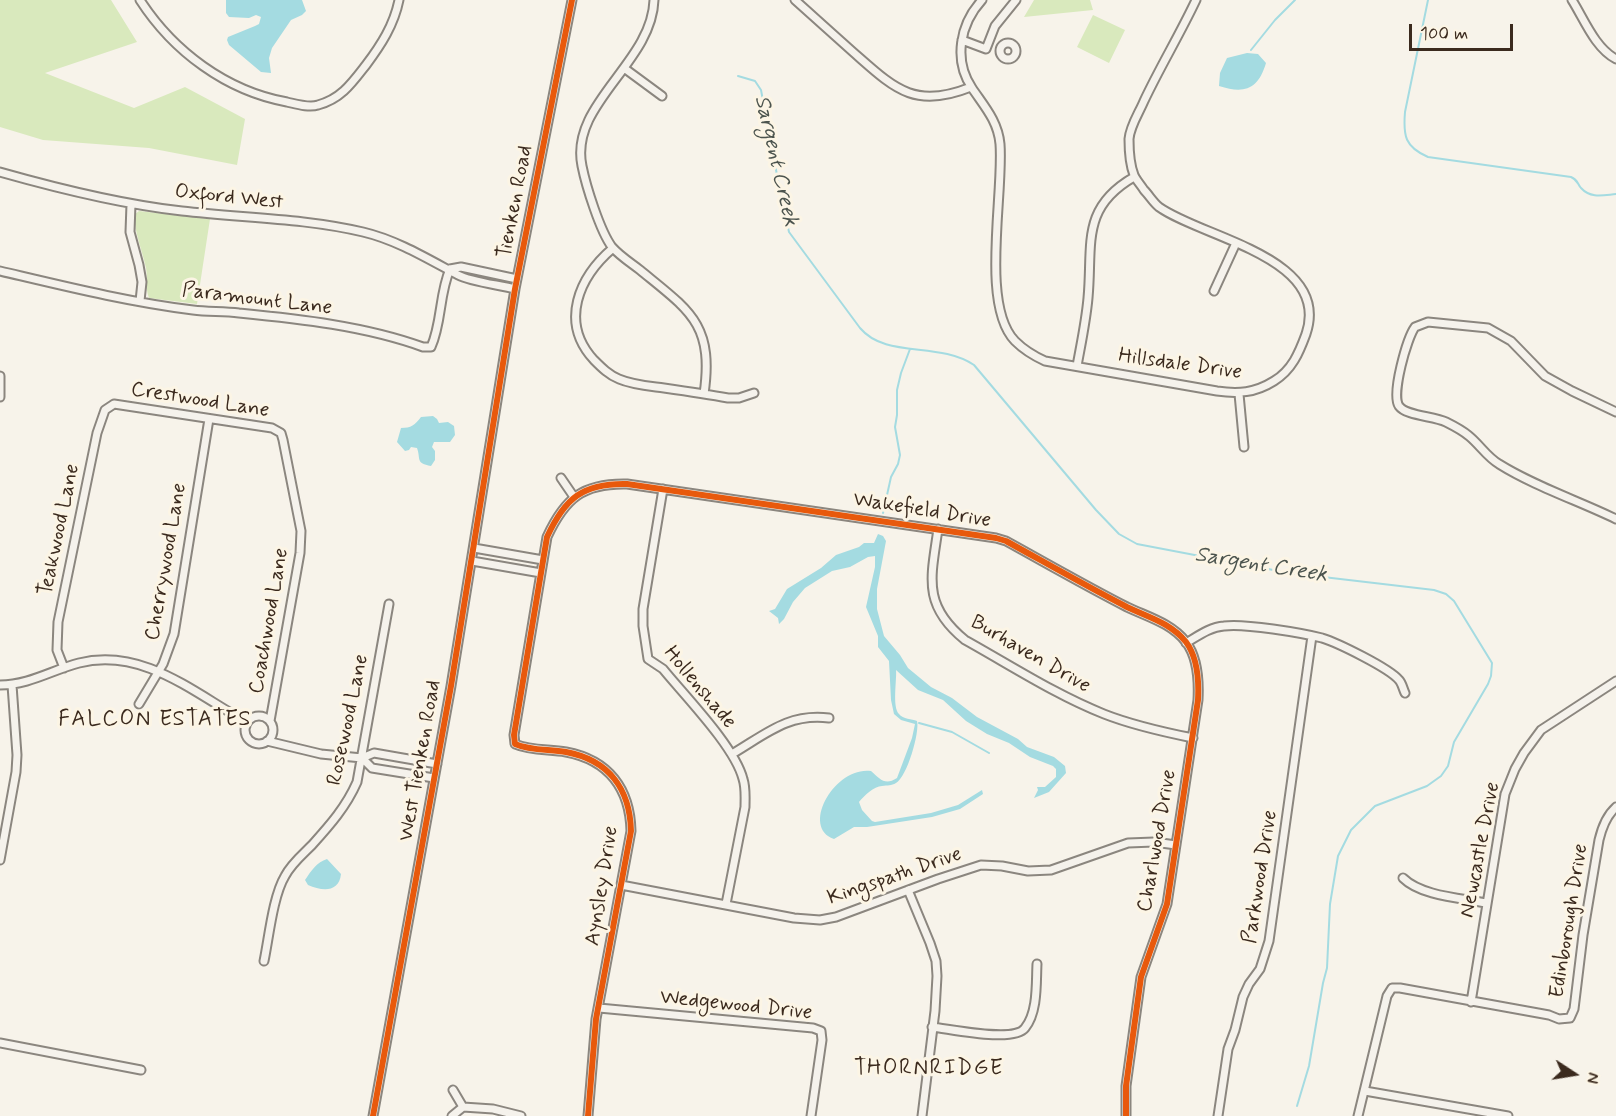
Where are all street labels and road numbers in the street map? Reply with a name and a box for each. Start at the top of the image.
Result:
street label: Tienken Road [493,143,539,261]
street label: Oxford West [174,180,284,216]
street label: Paramount Lane [181,278,333,322]
street label: Hillsdale Drive [1117,344,1243,386]
street label: Crestwood Lane [129,378,271,424]
street label: Teakwood Lane [34,462,86,598]
street label: Cherrywood Lane [141,481,193,643]
street label: Wakefield Drive [851,488,993,534]
street label: Coachwood Lane [245,546,295,696]
street label: Burhaven Drive [965,610,1095,700]
street label: Hollenshade [657,642,741,734]
street label: Rosewood Lane [323,652,375,788]
street label: West Tienken Road [394,679,448,843]
street label: Charlwood Drive [1133,768,1183,914]
street label: Newcastle Drive [1455,780,1507,920]
street label: Parkwood Drive [1238,808,1284,946]
street label: Aynsley Drive [581,824,625,948]
street label: Kingspath Drive [825,842,965,912]
street label: Edinborough Drive [1545,842,1595,1000]
street label: Wedgewood Drive [659,985,813,1027]

